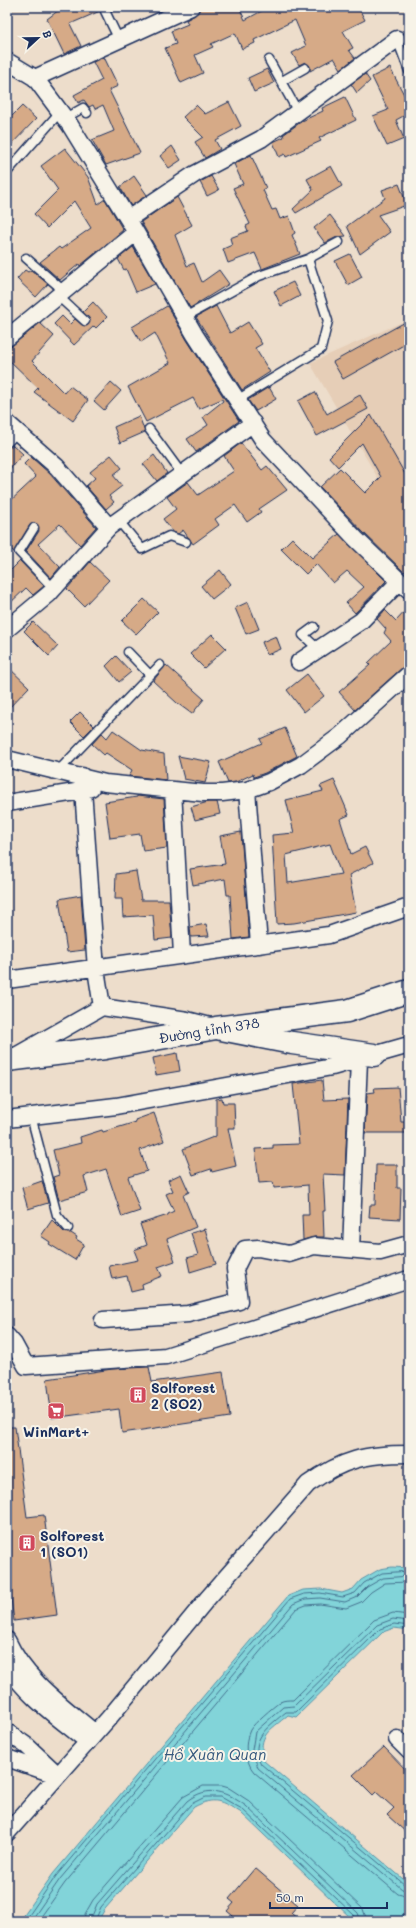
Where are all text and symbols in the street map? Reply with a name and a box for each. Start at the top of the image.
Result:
north arrow [18,18,58,58]
text: B [39,28,56,40]
street label: Đường tỉnh 378 [157,1013,261,1047]
place label: Solforest 2 (SO2) [151,1378,215,1413]
building icon: Solforest 2 (SO2) [128,1385,148,1405]
supermarket icon: WinMart+ [46,1401,66,1421]
place label: WinMart+ [23,1422,89,1441]
place label: Solforest 1 (SO1) [40,1526,104,1561]
building icon: Solforest 1 (SO1) [17,1533,37,1553]
water label: Hồ Xuân Quan [164,1744,266,1764]
scale bar [270,1884,387,1910]
text: 50 m [276,1889,304,1905]

